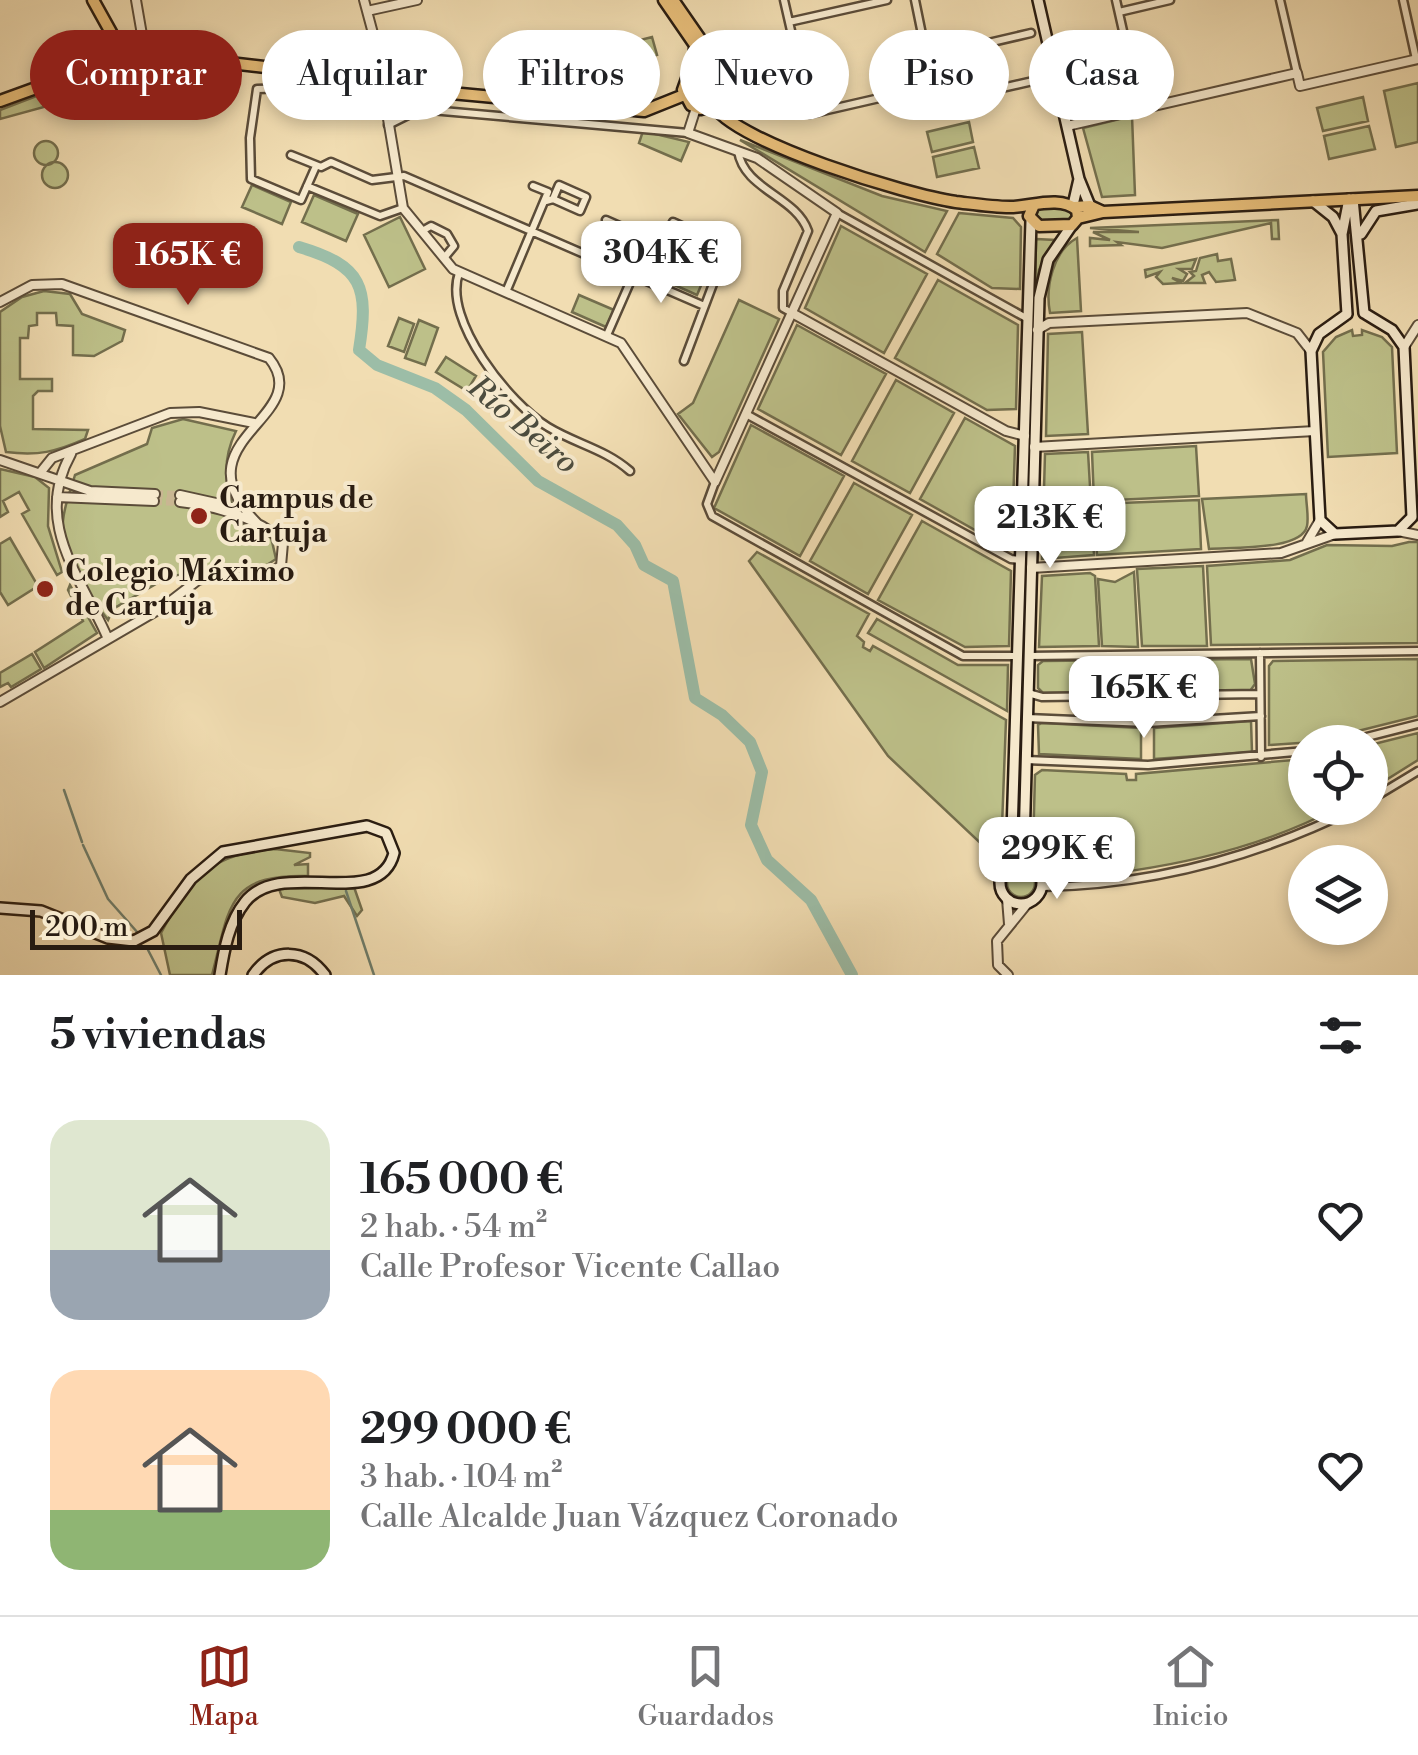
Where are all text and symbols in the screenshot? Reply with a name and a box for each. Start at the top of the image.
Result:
chip: Comprar [30,30,242,120]
chip: Alquilar [262,30,463,120]
chip: Filtros [483,30,660,120]
chip: Nuevo [680,30,849,120]
chip: Piso [869,30,1009,120]
chip: Casa [1029,30,1174,120]
pin: 304K € [580,221,742,306]
pin: 165K € [107,223,269,308]
text: 304K € [603,233,719,273]
text: 165K € [135,235,241,275]
water label: Río Beiro [459,367,586,483]
place label: Campus de Cartuja [219,480,374,552]
pin: 213K € [969,486,1131,571]
text: 213K € [997,498,1103,538]
marker: Campus de Cartuja [188,505,210,527]
place label: Colegio Máximo de Cartuja [65,553,295,625]
marker: Colegio Máximo de Cartuja [34,578,56,600]
pin: 165K € [1063,656,1225,741]
text: 165K € [1091,668,1197,708]
map controls [1288,725,1388,945]
button: locate [1288,725,1388,825]
pin: 299K € [976,817,1138,902]
text: 299K € [1001,829,1113,869]
button: layers [1288,845,1388,945]
scale bar [30,905,242,950]
text: 200 m [45,910,128,945]
icon: filters [1313,1008,1368,1063]
text: 5 viviendas [50,1009,266,1062]
text: 165 000 € [360,1154,564,1207]
icon: home [130,1160,250,1280]
icon: heart [1313,1193,1368,1248]
text: 2 hab. · 54 m² [360,1207,547,1247]
text: Calle Profesor Vicente Callao [360,1247,780,1287]
text: 299 000 € [360,1404,572,1457]
icon: home [130,1410,250,1530]
icon: heart [1313,1443,1368,1498]
text: 3 hab. · 104 m² [360,1457,562,1497]
text: Calle Alcalde Juan Vázquez Coronado [360,1497,899,1537]
tab: Mapa [189,1639,259,1734]
tab: Guardados [637,1639,774,1734]
tab: Inicio [1153,1639,1229,1734]

